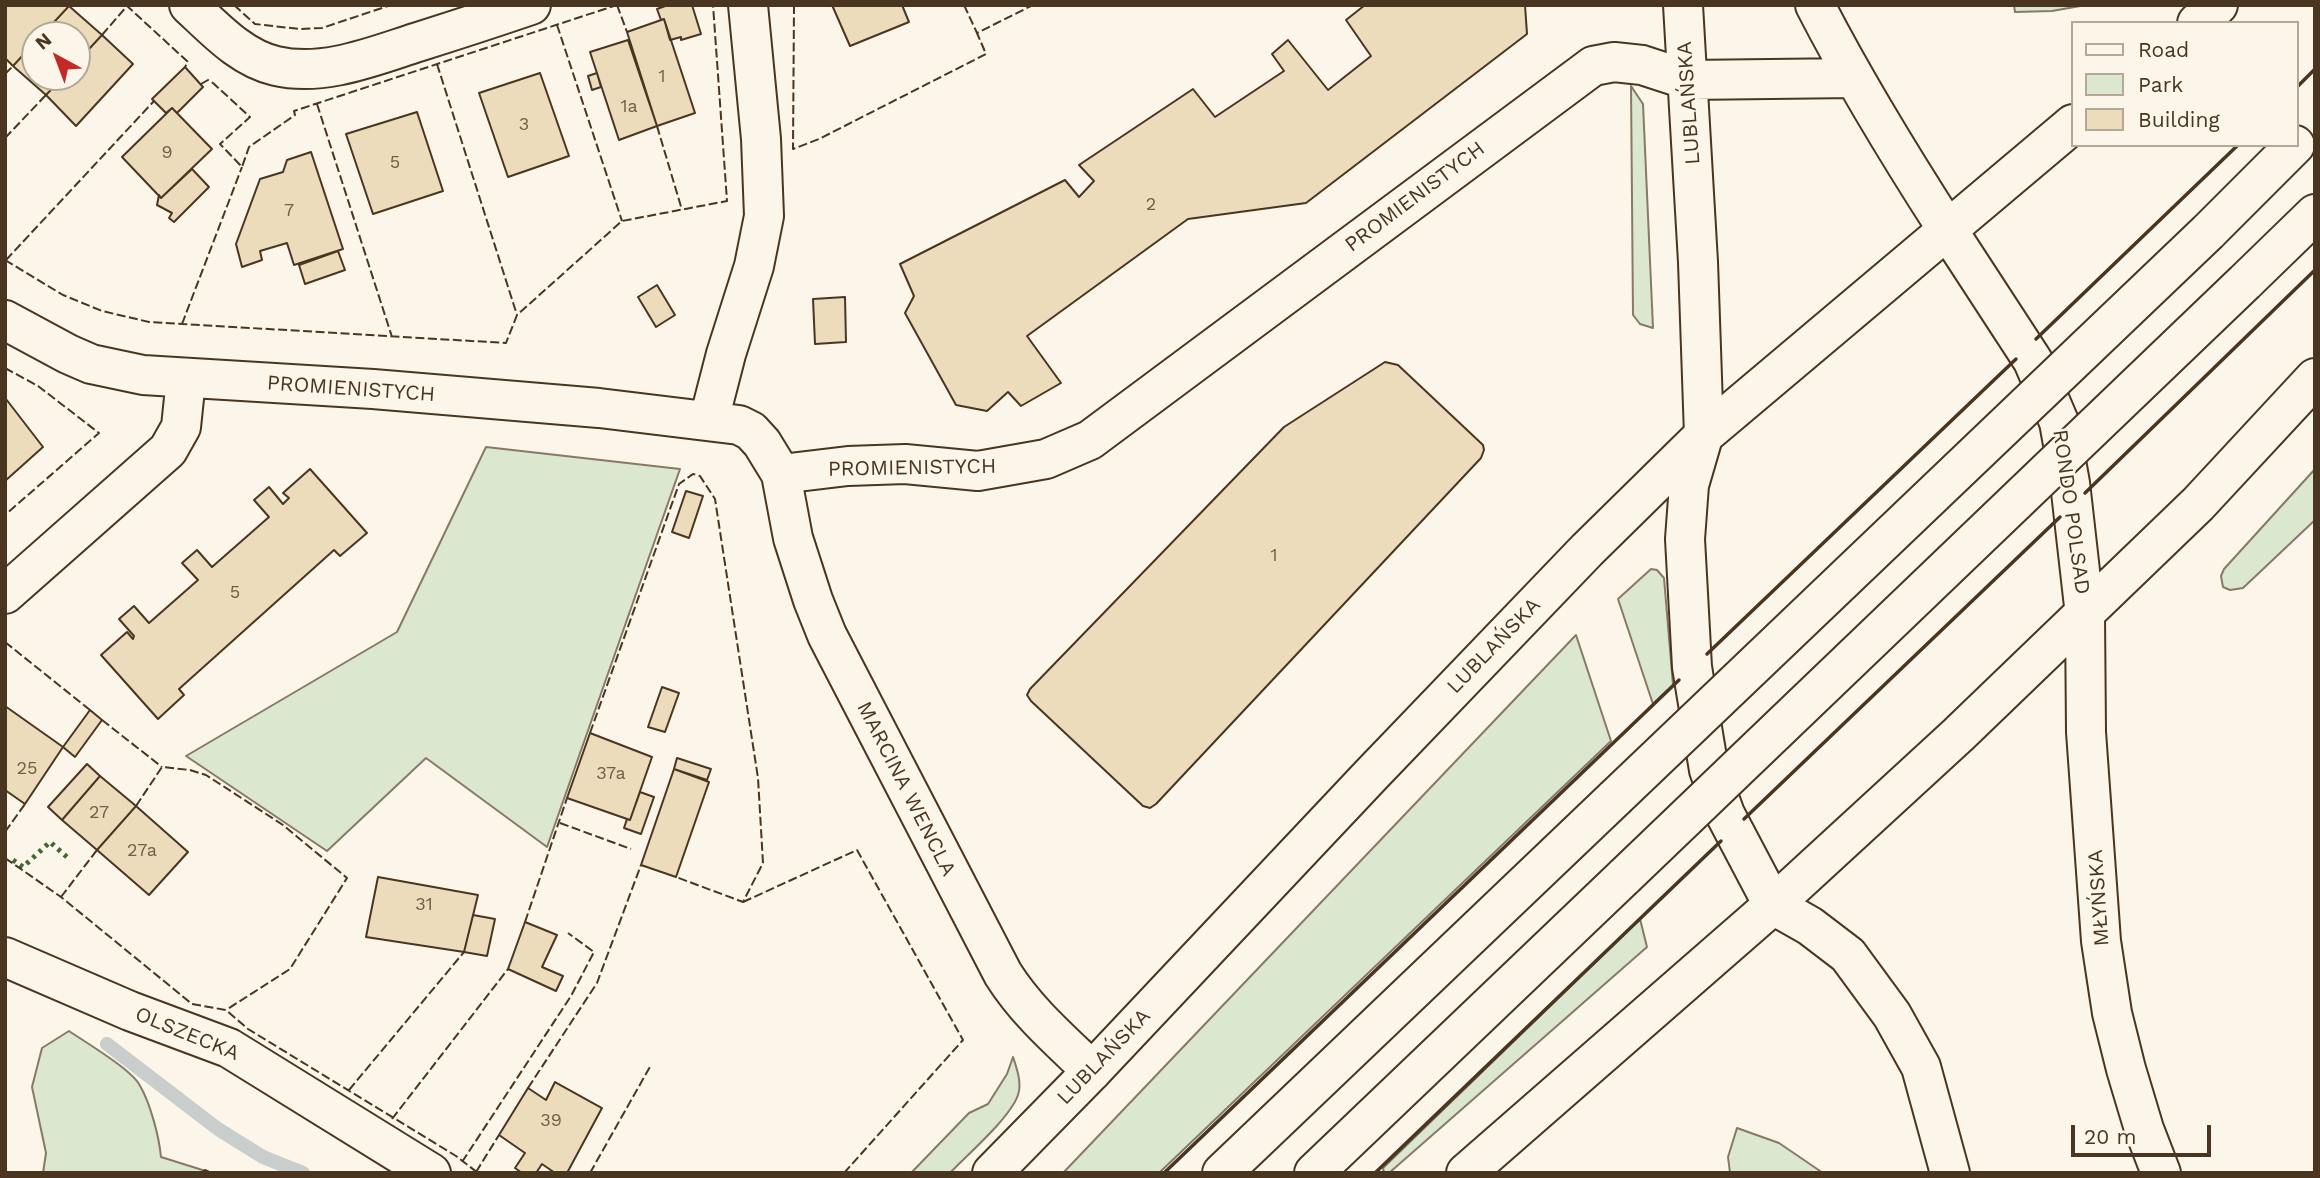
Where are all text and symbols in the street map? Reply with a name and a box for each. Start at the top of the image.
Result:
north arrow [21,21,91,91]
legend [2072,21,2299,147]
text: N [30,28,56,55]
text: Road [2138,37,2189,62]
street label: LUBLAŃSKA [1672,40,1706,166]
house number: 1 [658,66,666,88]
text: Park [2138,72,2183,97]
house number: 1a [620,96,638,118]
text: Building [2138,107,2220,132]
house number: 3 [519,114,529,136]
street label: PROMIENISTYCH [1340,136,1490,258]
house number: 9 [161,142,173,164]
house number: 5 [390,152,400,174]
house number: 2 [1146,194,1156,216]
house number: 7 [284,200,294,222]
street label: PROMIENISTYCH [266,371,436,407]
street label: RONDO POLSAD [2047,428,2095,596]
street label: PROMIENISTYCH [828,454,996,482]
house number: 1 [1270,545,1278,567]
house number: 5 [230,582,240,604]
street label: LUBLAŃSKA [1442,593,1546,699]
street label: MARCINA WENCLA [851,698,961,880]
house number: 25 [17,758,37,780]
house number: 37a [596,763,626,785]
house number: 27 [89,802,109,824]
house number: 27a [127,840,157,862]
street label: MŁYŃSKA [2083,849,2115,947]
house number: 31 [415,894,433,916]
street label: OLSZECKA [131,1002,243,1066]
street label: LUBLAŃSKA [1052,1004,1156,1110]
house number: 39 [540,1110,562,1132]
scale bar [2075,1112,2215,1156]
text: 20 m [2084,1124,2136,1149]

